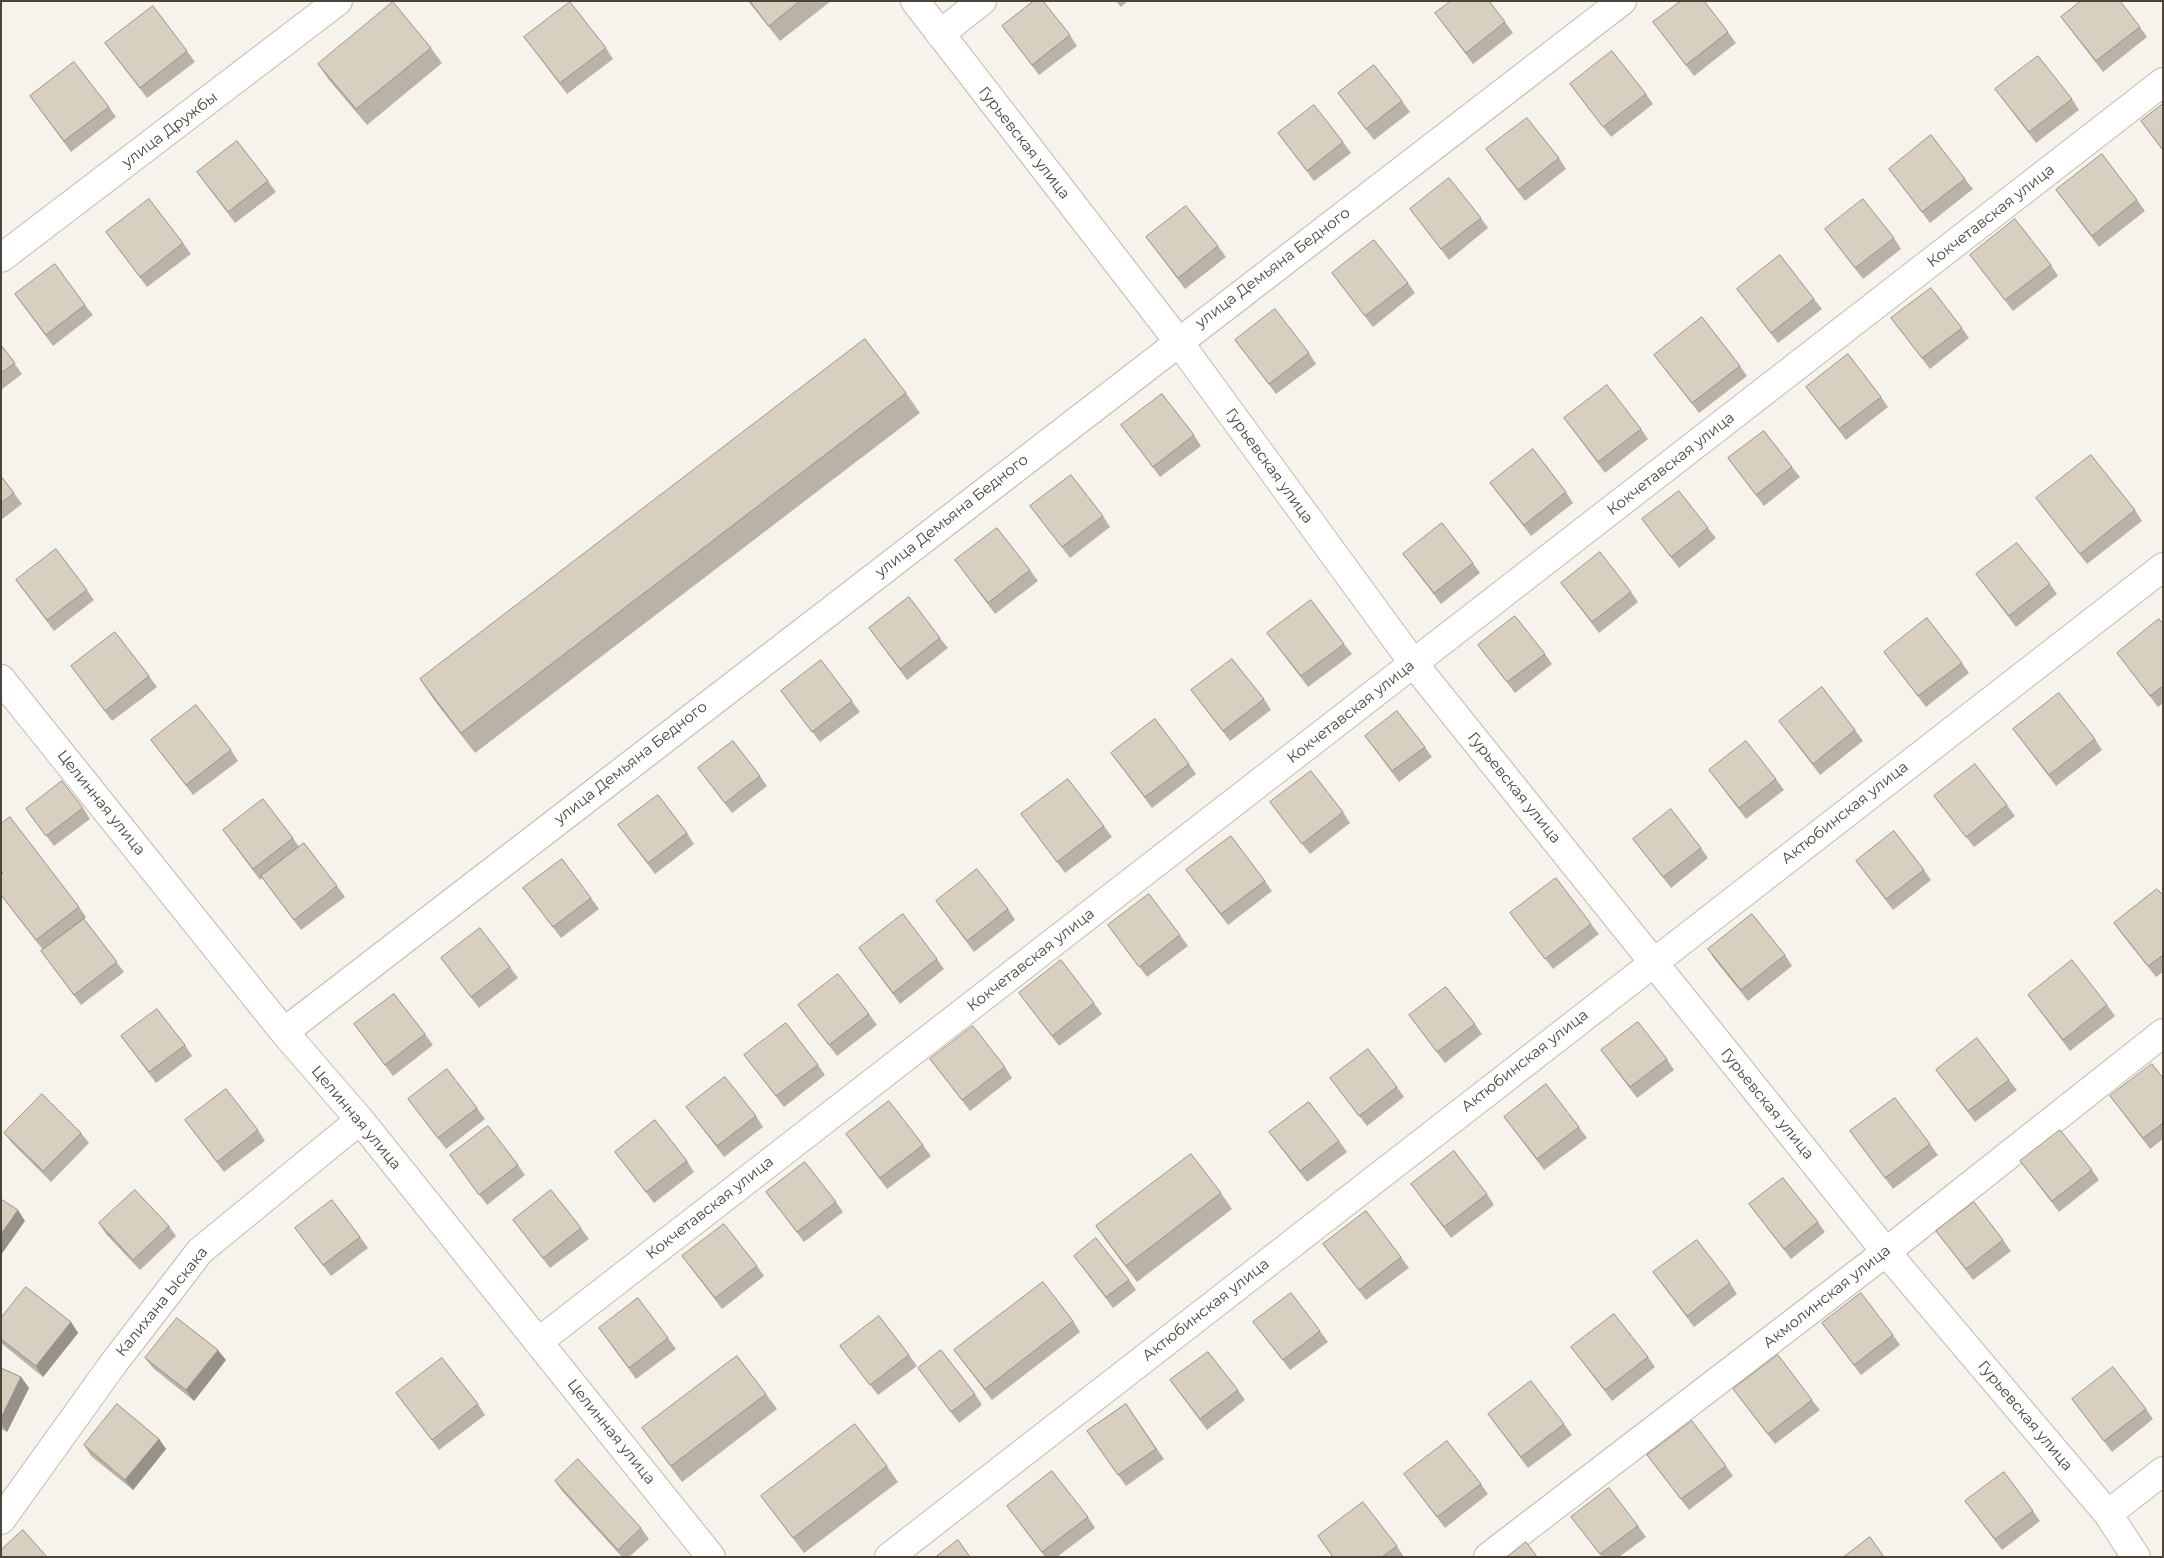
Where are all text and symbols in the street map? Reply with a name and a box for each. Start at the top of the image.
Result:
street label: Гурьевская улица [974,83,1074,203]
street label: улица Дружбы [119,88,221,172]
street label: Кокчетавская улица [1924,161,2058,271]
street label: улица Демьяна Бедного [1192,204,1354,332]
street label: Гурьевская улица [1221,405,1317,527]
street label: Кокчетавская улица [1604,409,1738,519]
street label: улица Демьяна Бедного [872,451,1032,581]
street label: Кокчетавская улица [1284,657,1418,767]
street label: улица Демьяна Бедного [551,698,711,828]
street label: Гурьевская улица [1464,729,1564,847]
street label: Целинная улица [53,747,149,859]
street label: Актюбинская улица [1778,758,1912,868]
street label: Кокчетавская улица [964,905,1098,1015]
street label: Актюбинская улица [1458,1006,1592,1116]
street label: Гурьевская улица [1717,1045,1817,1163]
street label: Целинная улица [307,1062,405,1174]
street label: Кокчетавская улица [643,1153,777,1263]
street label: Акмолинская улица [1760,1242,1894,1352]
street label: Калихана Ыскака [112,1244,212,1360]
street label: Актюбинская улица [1139,1255,1273,1365]
street label: Гурьевская улица [1974,1357,2076,1475]
street label: Целинная улица [563,1376,659,1488]

